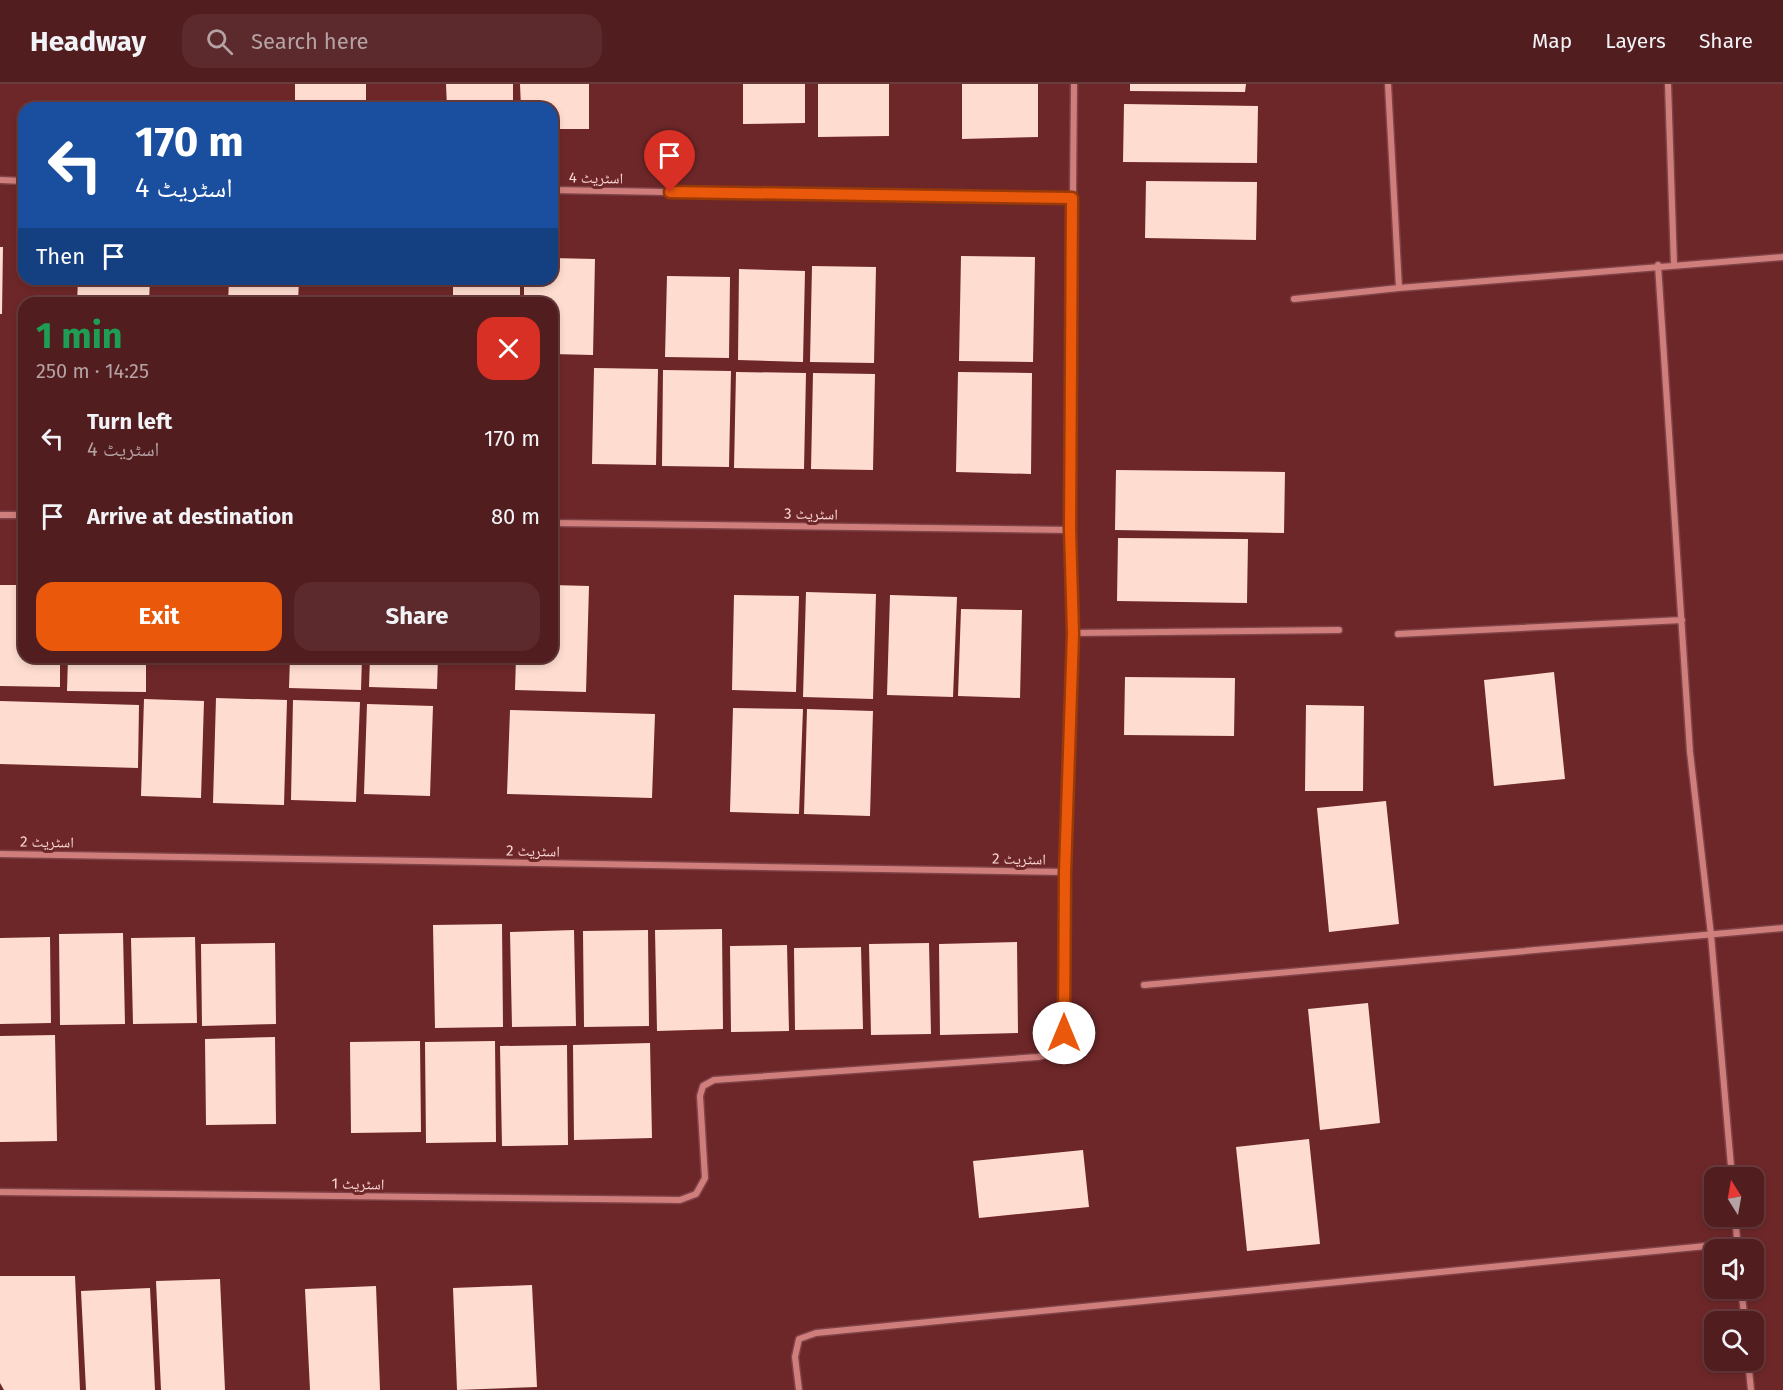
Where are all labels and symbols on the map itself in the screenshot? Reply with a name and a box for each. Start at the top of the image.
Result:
pin [644,130,695,192]
street label: اسٹریٹ 4 [569,169,623,187]
street label: اسٹریٹ 3 [784,505,838,523]
street label: اسٹریٹ 2 [20,833,74,851]
street label: اسٹریٹ 2 [506,842,560,860]
street label: اسٹریٹ 2 [992,850,1046,868]
position arrow [1032,1001,1096,1065]
north arrow [1704,1167,1764,1227]
street label: اسٹریٹ 1 [331,1175,385,1193]

